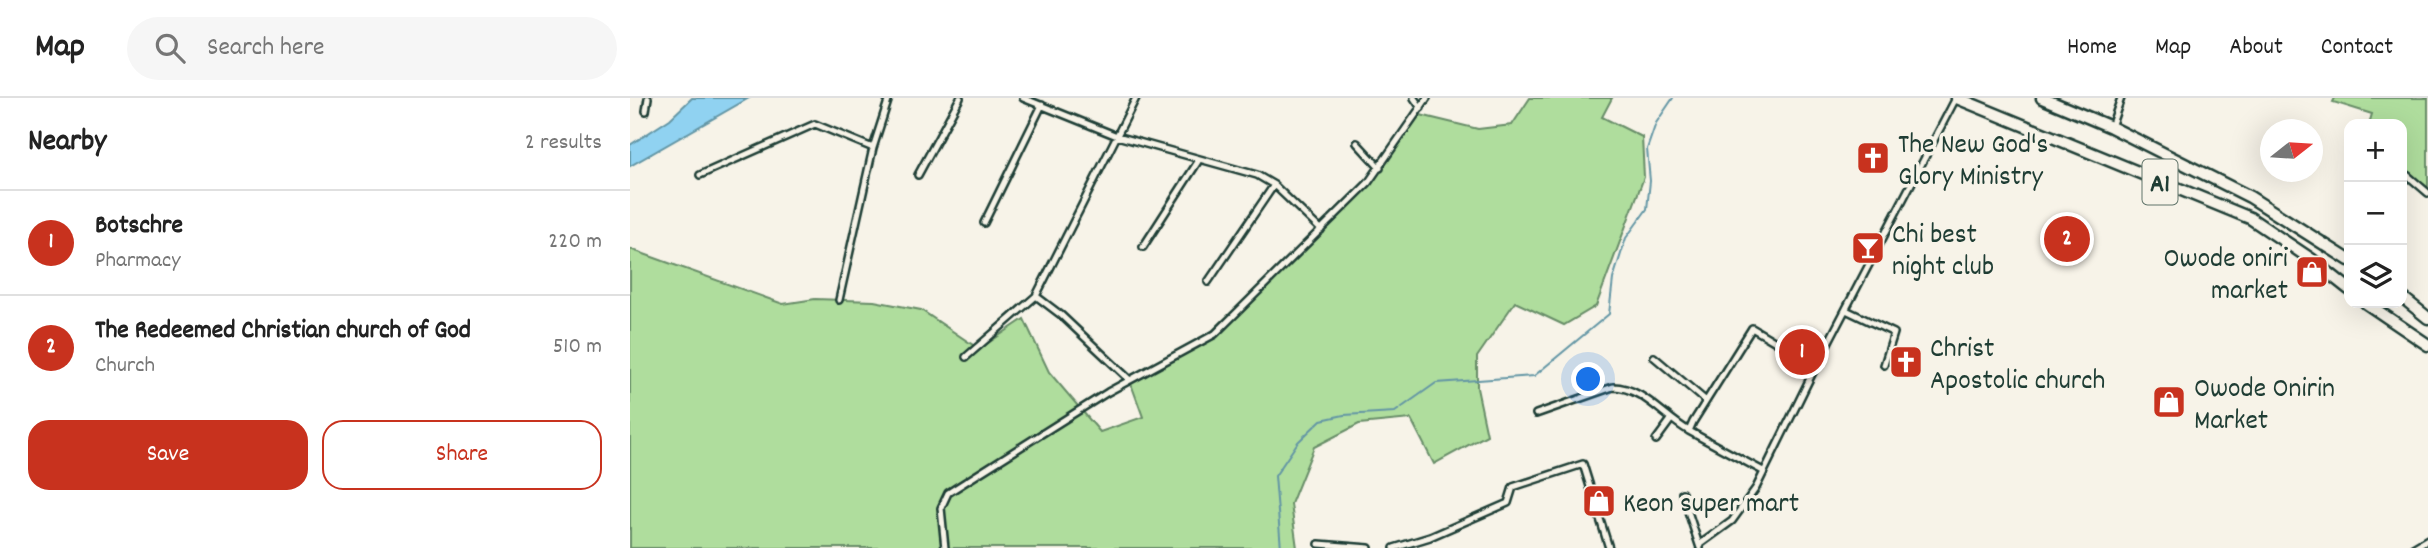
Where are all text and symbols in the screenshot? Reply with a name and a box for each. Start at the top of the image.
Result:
search box [127,17,617,80]
text: Map [35,25,85,72]
icon: search [151,29,189,67]
text: Search here [207,30,325,67]
text: Home [2067,31,2117,65]
text: Map [2155,31,2191,65]
text: About [2229,31,2283,65]
text: Contact [2321,31,2393,65]
north arrow [2260,119,2323,182]
map controls [2344,119,2407,308]
button: + [2344,119,2407,182]
text: Nearby [28,122,106,165]
text: 2 results [525,127,602,160]
place label: The New God's Glory Ministry [1898,127,2048,199]
church icon: The New God's Glory Ministry [1854,139,1892,177]
road number: A1 [2142,159,2178,204]
button: − [2344,182,2407,245]
text: Botschre [95,208,183,245]
pin: 2 [2044,213,2090,265]
place label: Chi best night club [1892,217,1994,289]
text: 1 [48,226,54,259]
text: 220 m [548,226,602,259]
bar icon: Chi best night club [1849,229,1887,267]
place label: Owode oniri market [2164,241,2288,313]
text: Pharmacy [95,245,180,278]
button: layers [2344,245,2407,308]
shop icon: Owode oniri market [2293,253,2331,291]
text: The Redeemed Christian church of God [95,313,471,350]
pin: 1 [1779,326,1825,378]
text: 2 [46,331,56,364]
text: 510 m [553,331,602,364]
place label: Christ Apostolic church [1930,331,2105,403]
church icon: Christ Apostolic church [1887,343,1925,381]
text: Church [95,350,155,383]
your location [1571,362,1605,396]
place label: Owode Onirin Market [2194,371,2335,443]
shop icon: Owode Onirin Market [2150,383,2188,421]
button: Save [28,420,308,490]
button: Share [322,420,602,490]
shop icon: Keon super mart [1580,482,1618,520]
place label: Keon super mart [1623,486,1799,526]

